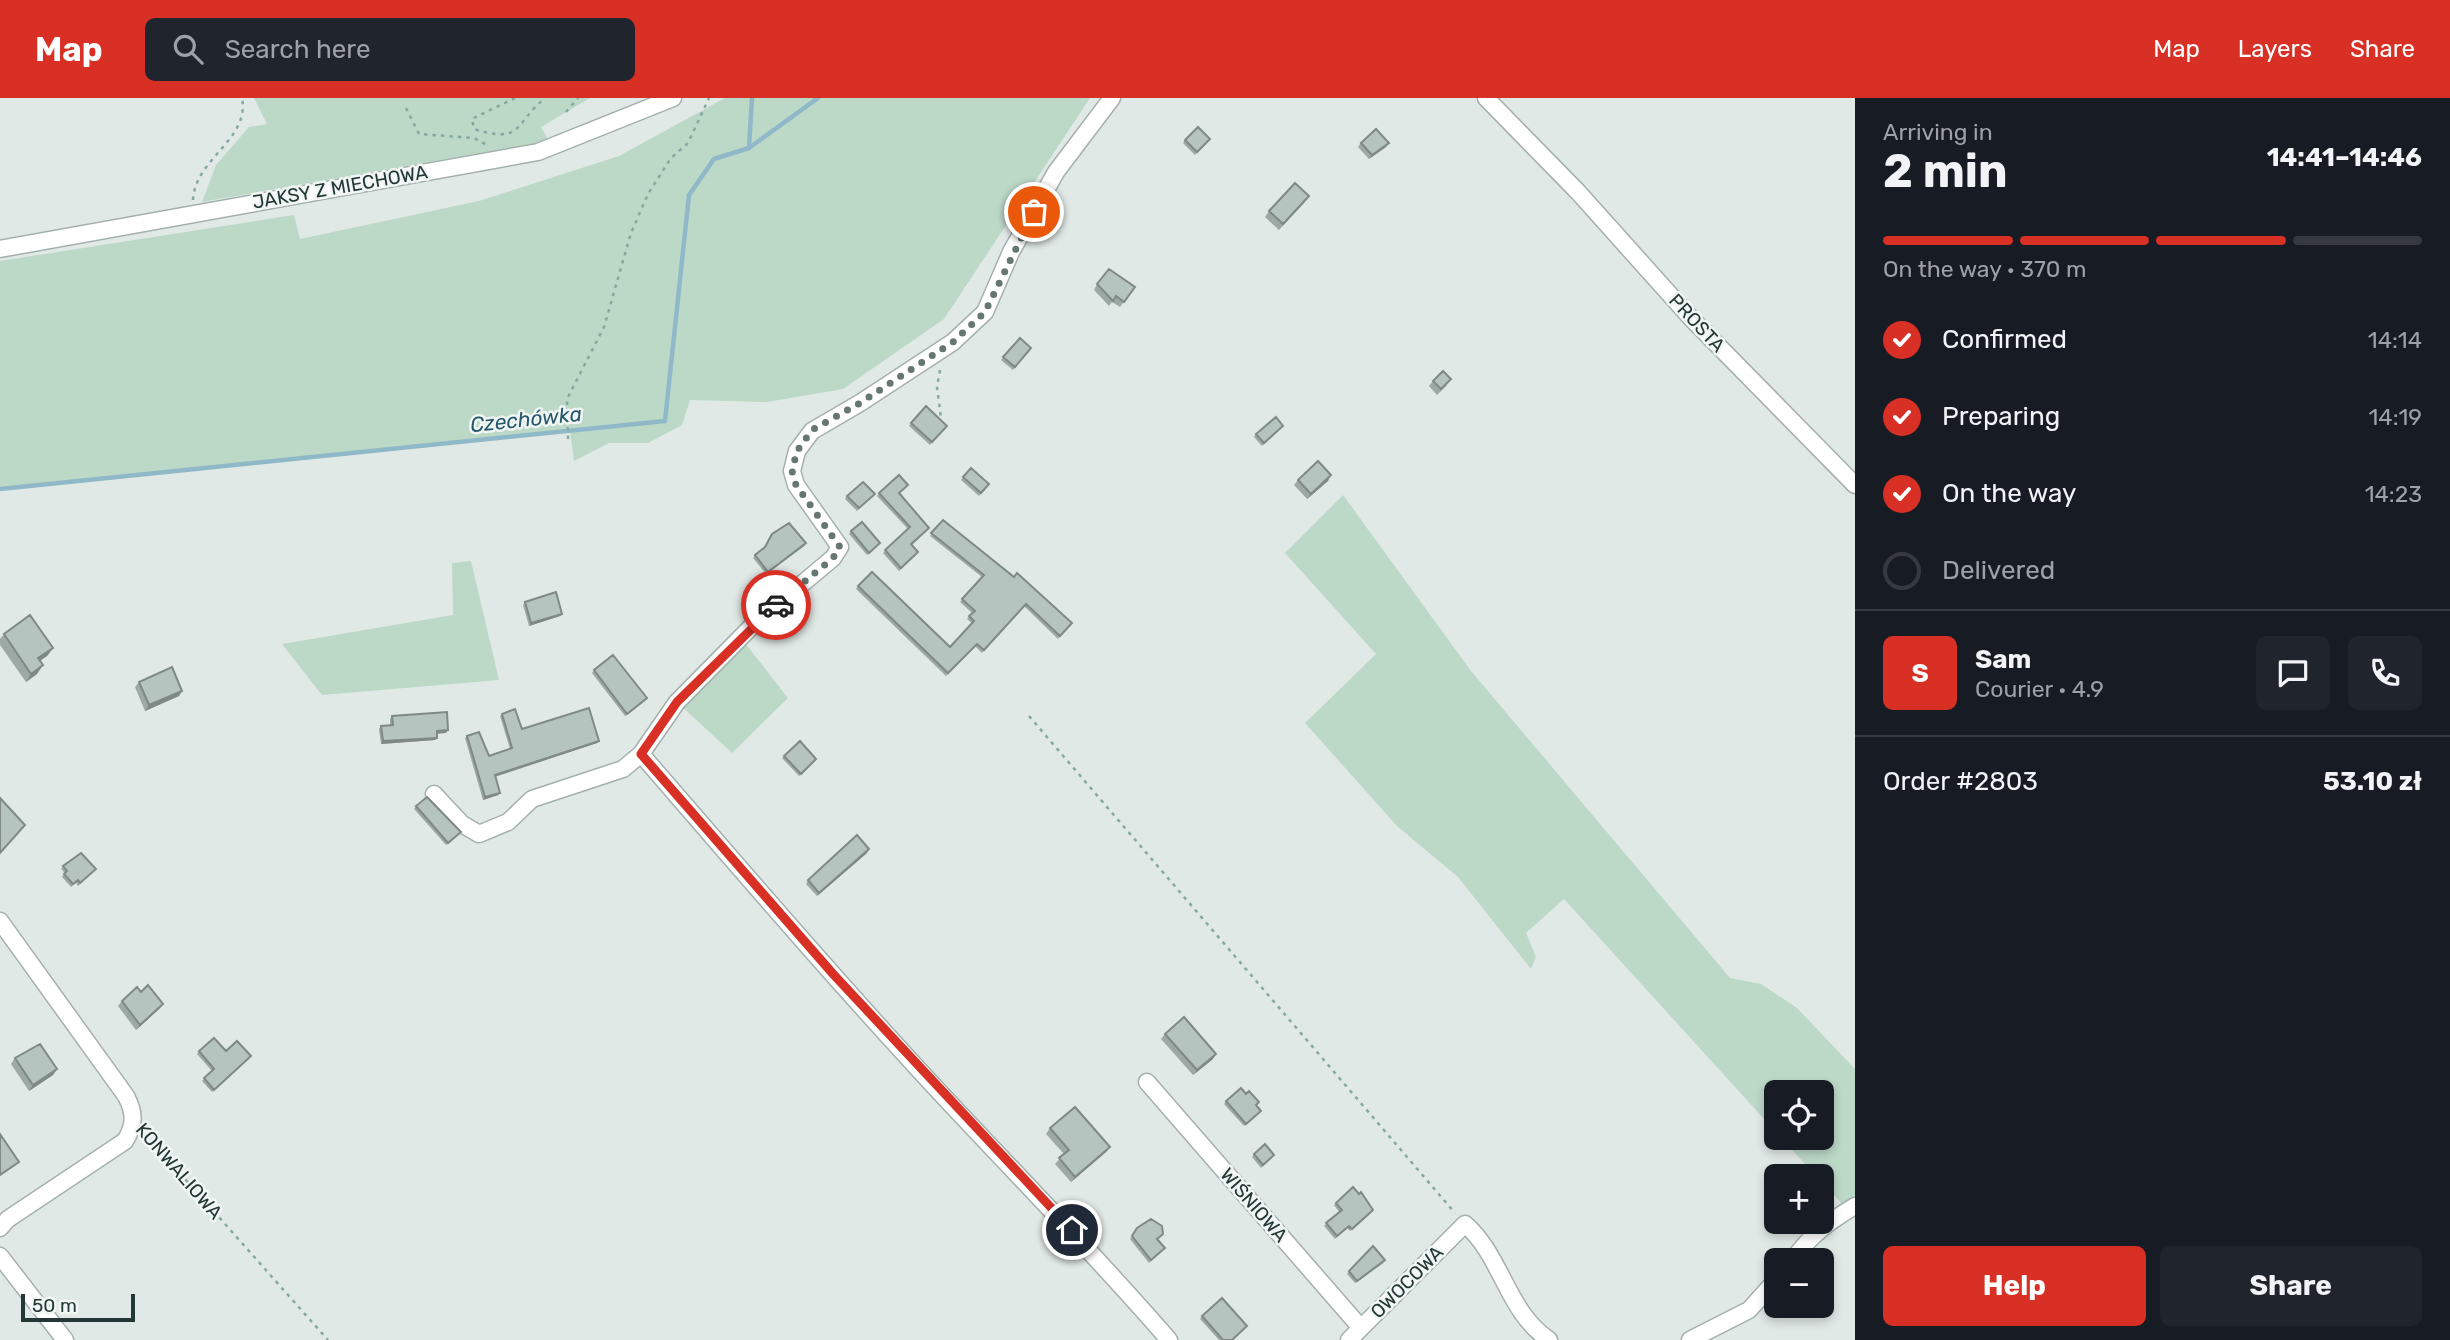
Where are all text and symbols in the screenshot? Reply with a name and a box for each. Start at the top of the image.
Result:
search box [145,18,635,81]
text: Map [35,30,103,69]
icon: search [169,30,207,68]
text: Search here [225,34,370,65]
text: Map [2153,35,2200,63]
text: Layers [2238,35,2312,63]
text: Share [2350,35,2415,63]
text: Arriving in [1883,118,1993,146]
text: 14:41–14:46 [2267,142,2422,173]
text: 2 min [1883,144,2008,199]
street label: JAKSY Z MIECHOWA [251,160,430,214]
pin [1004,182,1064,242]
icon: bag [1015,193,1053,231]
text: On the way · 370 m [1883,255,2086,283]
street label: PROSTA [1664,289,1730,357]
icon: check [1883,321,1921,359]
text: Confirmed [1942,324,2067,355]
text: 14:14 [2368,326,2422,354]
icon: check [1883,398,1921,436]
water label: Czechówka [469,401,583,437]
text: Preparing [1942,401,2060,432]
text: 14:19 [2369,403,2422,431]
icon: check [1883,475,1921,513]
text: On the way [1942,478,2076,509]
text: 14:23 [2365,480,2422,508]
text: Delivered [1942,555,2055,586]
courier [741,570,811,640]
icon: car [757,586,795,624]
button: chat [2256,636,2330,710]
button: phone [2348,636,2422,710]
text: Sam [1975,644,2031,675]
text: S [1911,658,1929,689]
text: Courier · 4.9 [1975,675,2104,703]
text: Order #2803 [1883,766,2038,797]
text: 53.10 zł [2323,766,2422,797]
map controls [1764,1080,1834,1318]
button: locate [1764,1080,1834,1150]
street label: KONWALIOWA [131,1118,227,1224]
street label: WIŚNIOWA [1216,1163,1293,1247]
button: + [1764,1164,1834,1234]
pin [1042,1200,1102,1260]
icon: home [1053,1211,1091,1249]
street label: OWOCOWA [1366,1241,1448,1323]
button: Help [1883,1246,2146,1326]
button: Share [2160,1246,2422,1326]
button: − [1764,1248,1834,1318]
scale bar [21,1291,135,1323]
text: 50 m [32,1294,77,1317]

